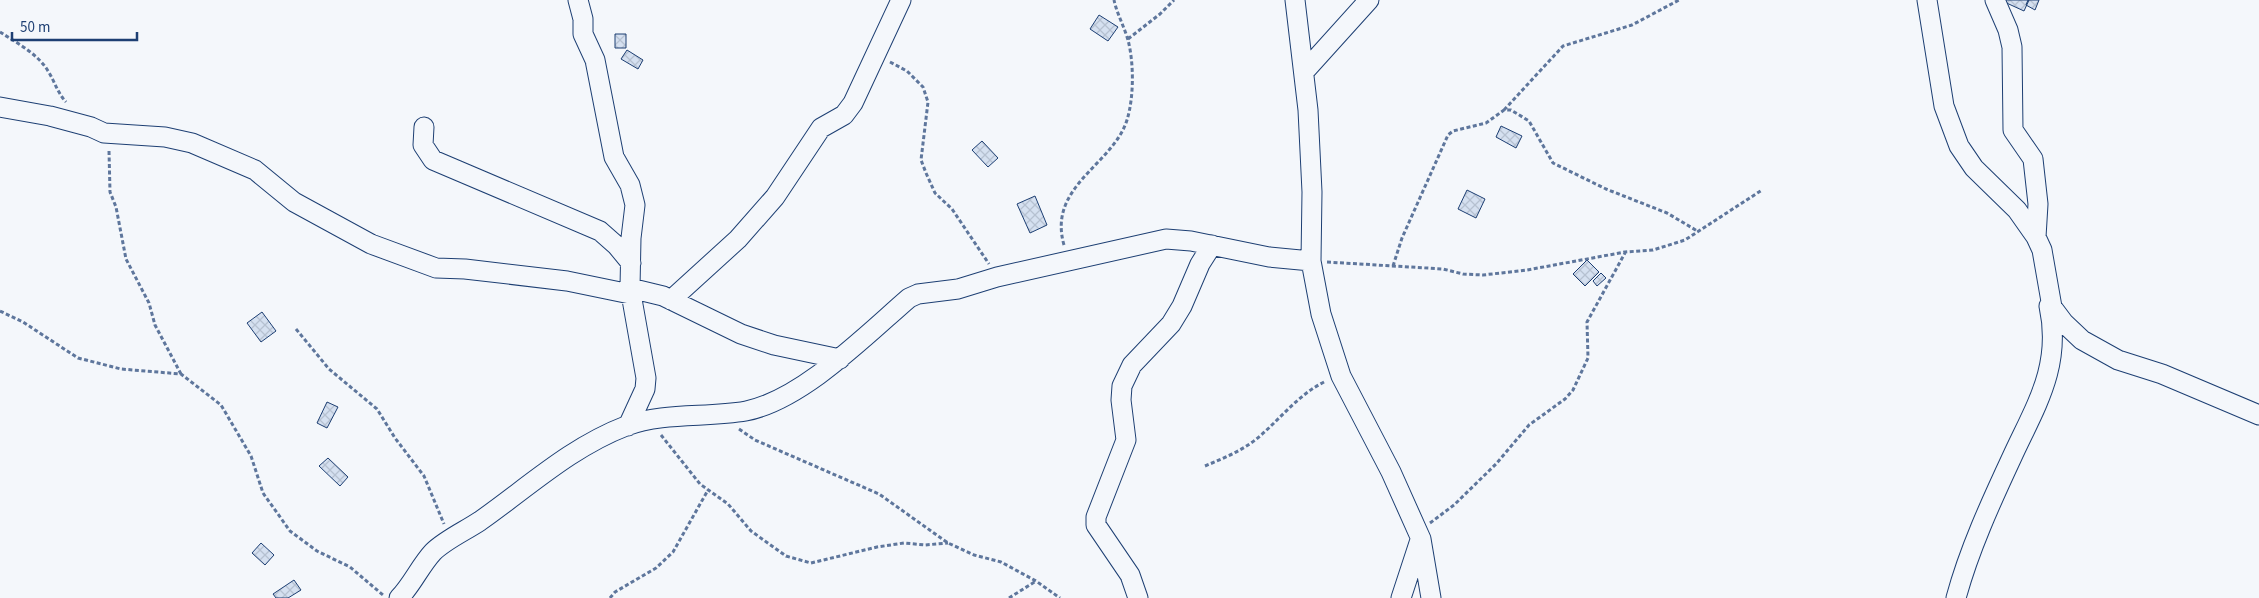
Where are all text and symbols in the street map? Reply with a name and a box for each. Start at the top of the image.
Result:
scale bar [12,10,138,42]
text: 50 m [20,17,50,38]

